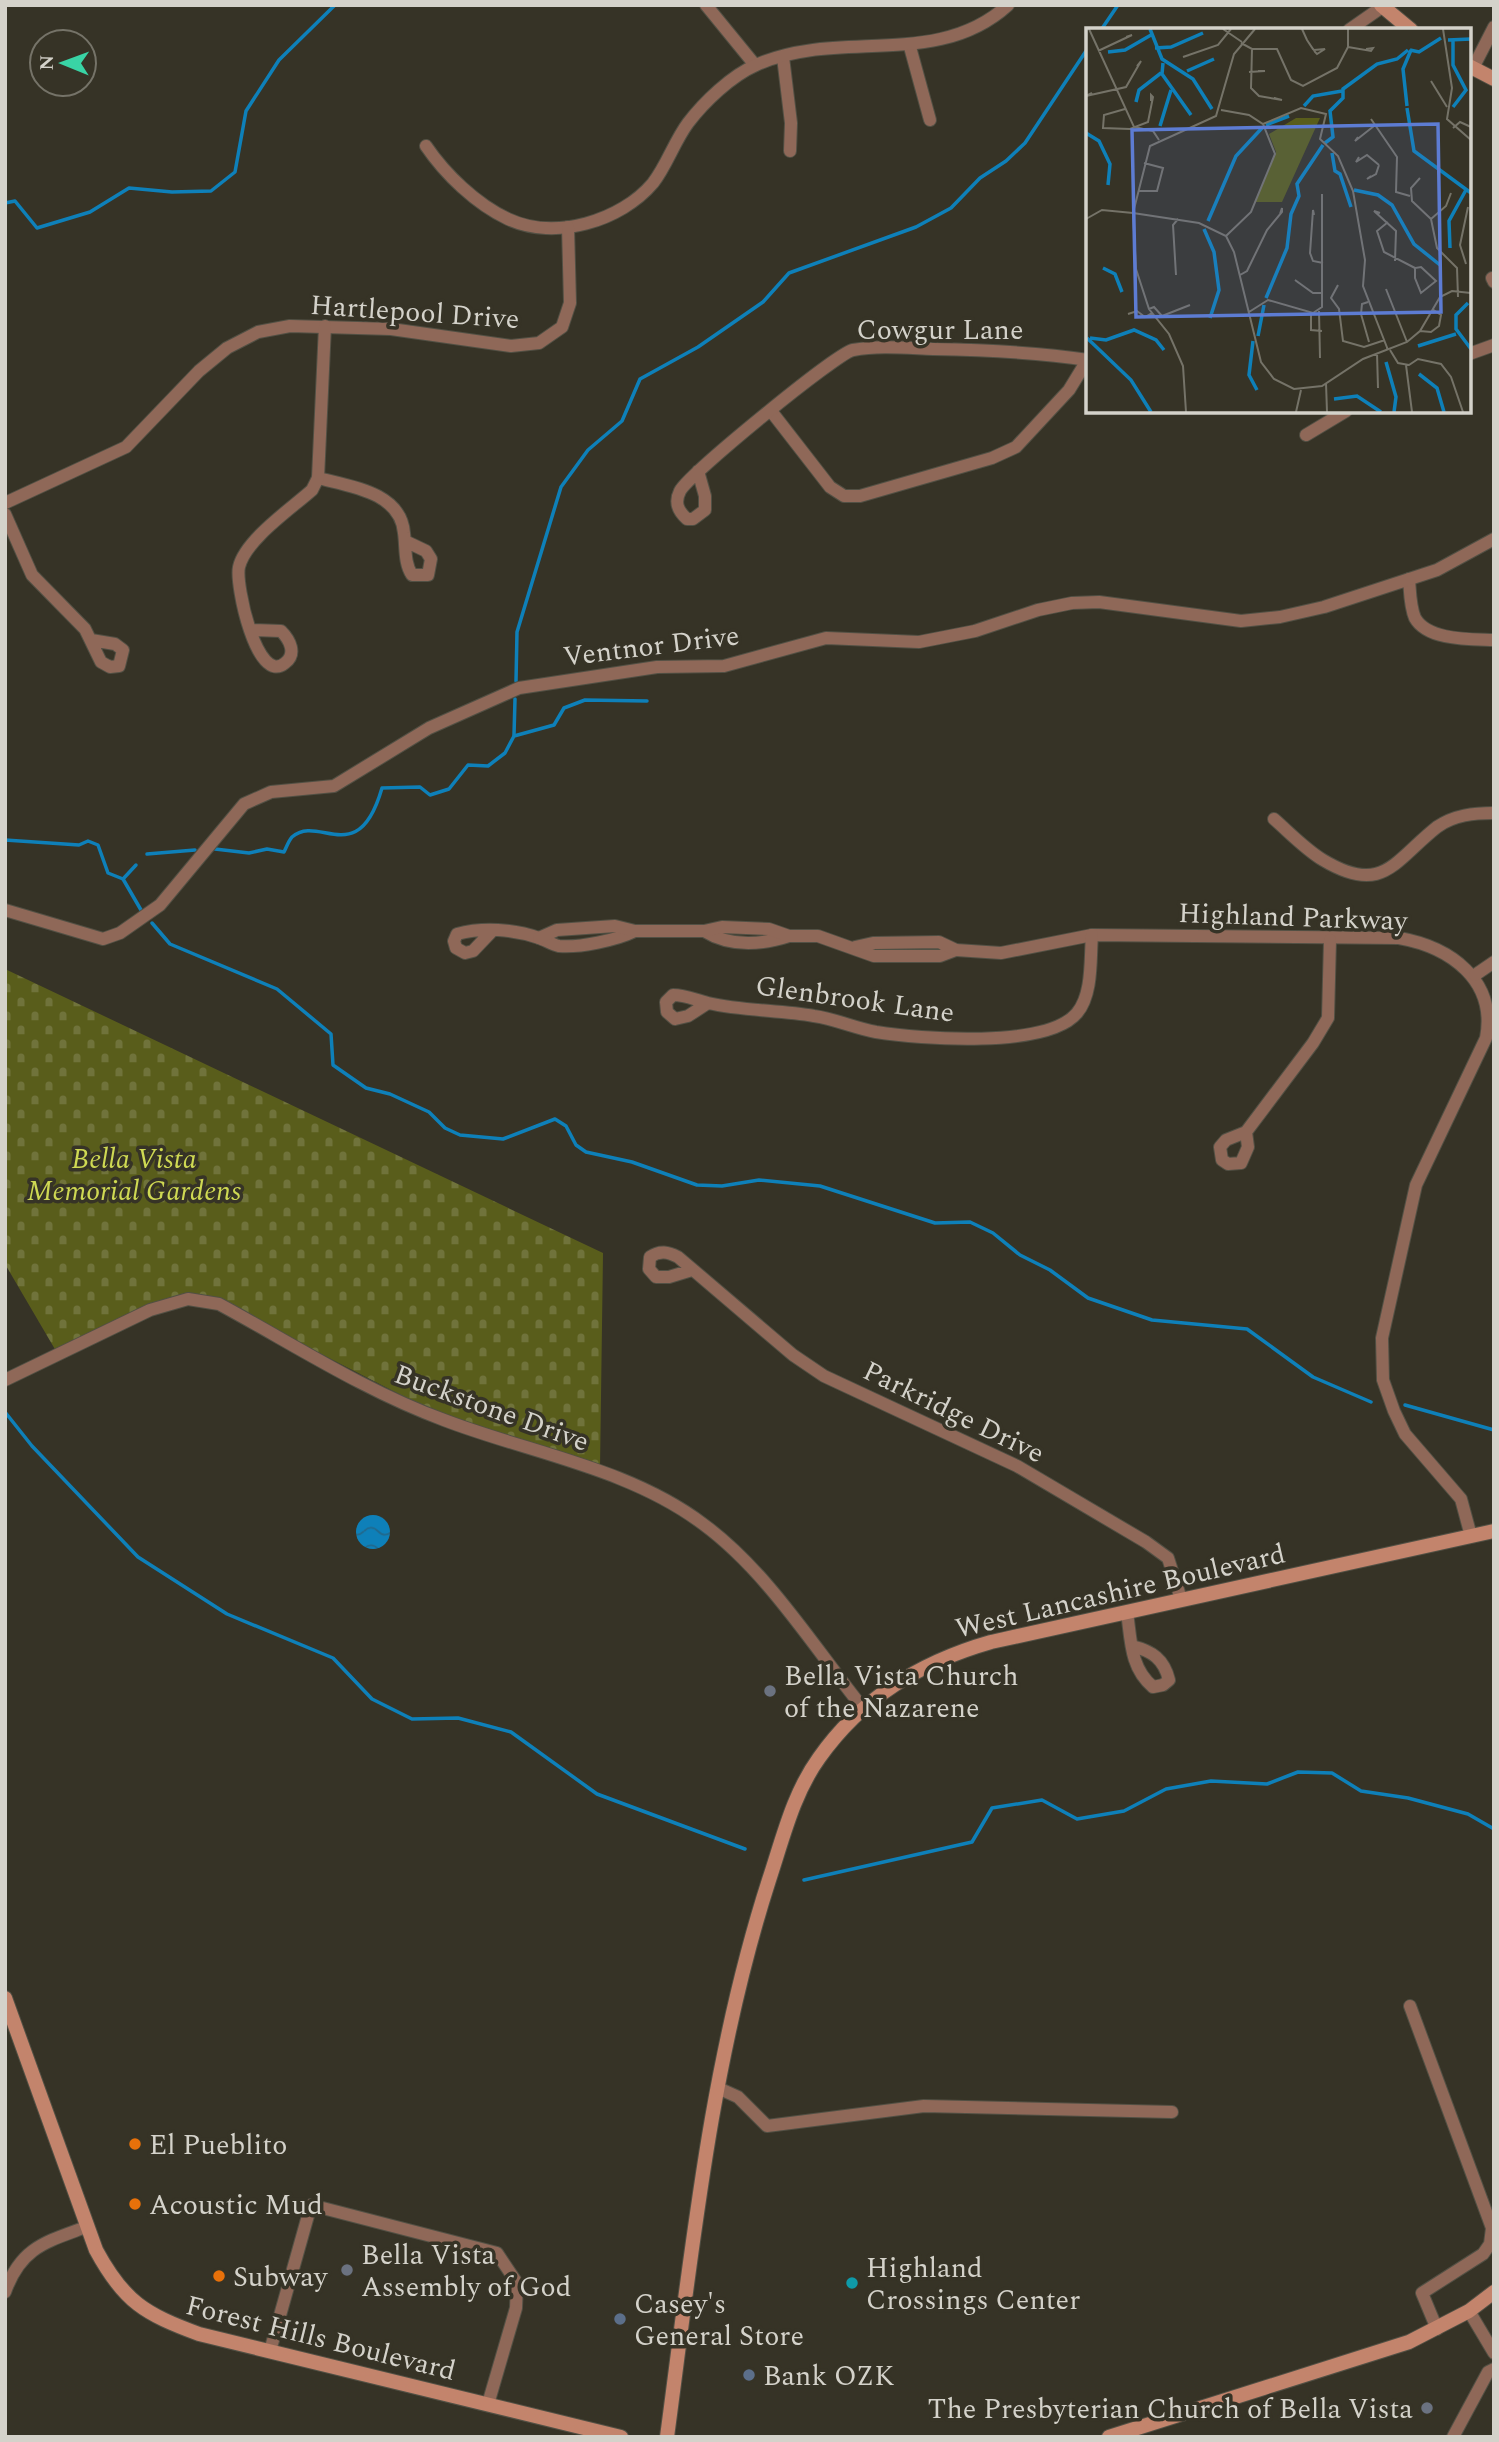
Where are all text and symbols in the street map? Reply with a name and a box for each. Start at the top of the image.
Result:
north arrow [28,28,98,98]
inset map [1086,28,1471,413]
text: N [33,55,62,71]
street label: Hartlepool Drive [309,284,521,341]
street label: Cowgur Lane [857,309,1023,352]
street label: Ventnor Drive [560,614,742,679]
street label: Highland Parkway [1178,892,1410,943]
street label: Glenbrook Lane [753,964,957,1035]
park label: Bella Vista Memorial Gardens [27,1138,241,1213]
street label: Parkridge Drive [855,1350,1051,1475]
street label: Buckstone Drive [388,1353,595,1464]
street label: West Lancashire Boulevard [951,1533,1290,1650]
place label: Bella Vista Church of the Nazarene [784,1655,1018,1730]
marker: Bella Vista Church of the Nazarene [762,1683,778,1699]
place label: El Pueblito [149,2124,287,2167]
marker: El Pueblito [127,2136,143,2152]
place label: Acoustic Mud [149,2184,323,2227]
marker: Acoustic Mud [127,2196,143,2212]
place label: Bella Vista Assembly of God [361,2234,571,2309]
place label: Highland Crossings Center [866,2247,1080,2322]
place label: Subway [233,2256,329,2299]
marker: Bella Vista Assembly of God [339,2262,355,2278]
marker: Subway [211,2268,227,2284]
marker: Highland Crossings Center [844,2275,860,2291]
place label: Casey's General Store [634,2283,804,2358]
street label: Forest Hills Boulevard [181,2284,460,2393]
marker: Casey's General Store [612,2311,628,2327]
place label: Bank OZK [763,2355,894,2398]
marker: Bank OZK [741,2367,757,2383]
place label: The Presbyterian Church of Bella Vista [928,2388,1413,2431]
marker: The Presbyterian Church of Bella Vista [1419,2400,1435,2416]

